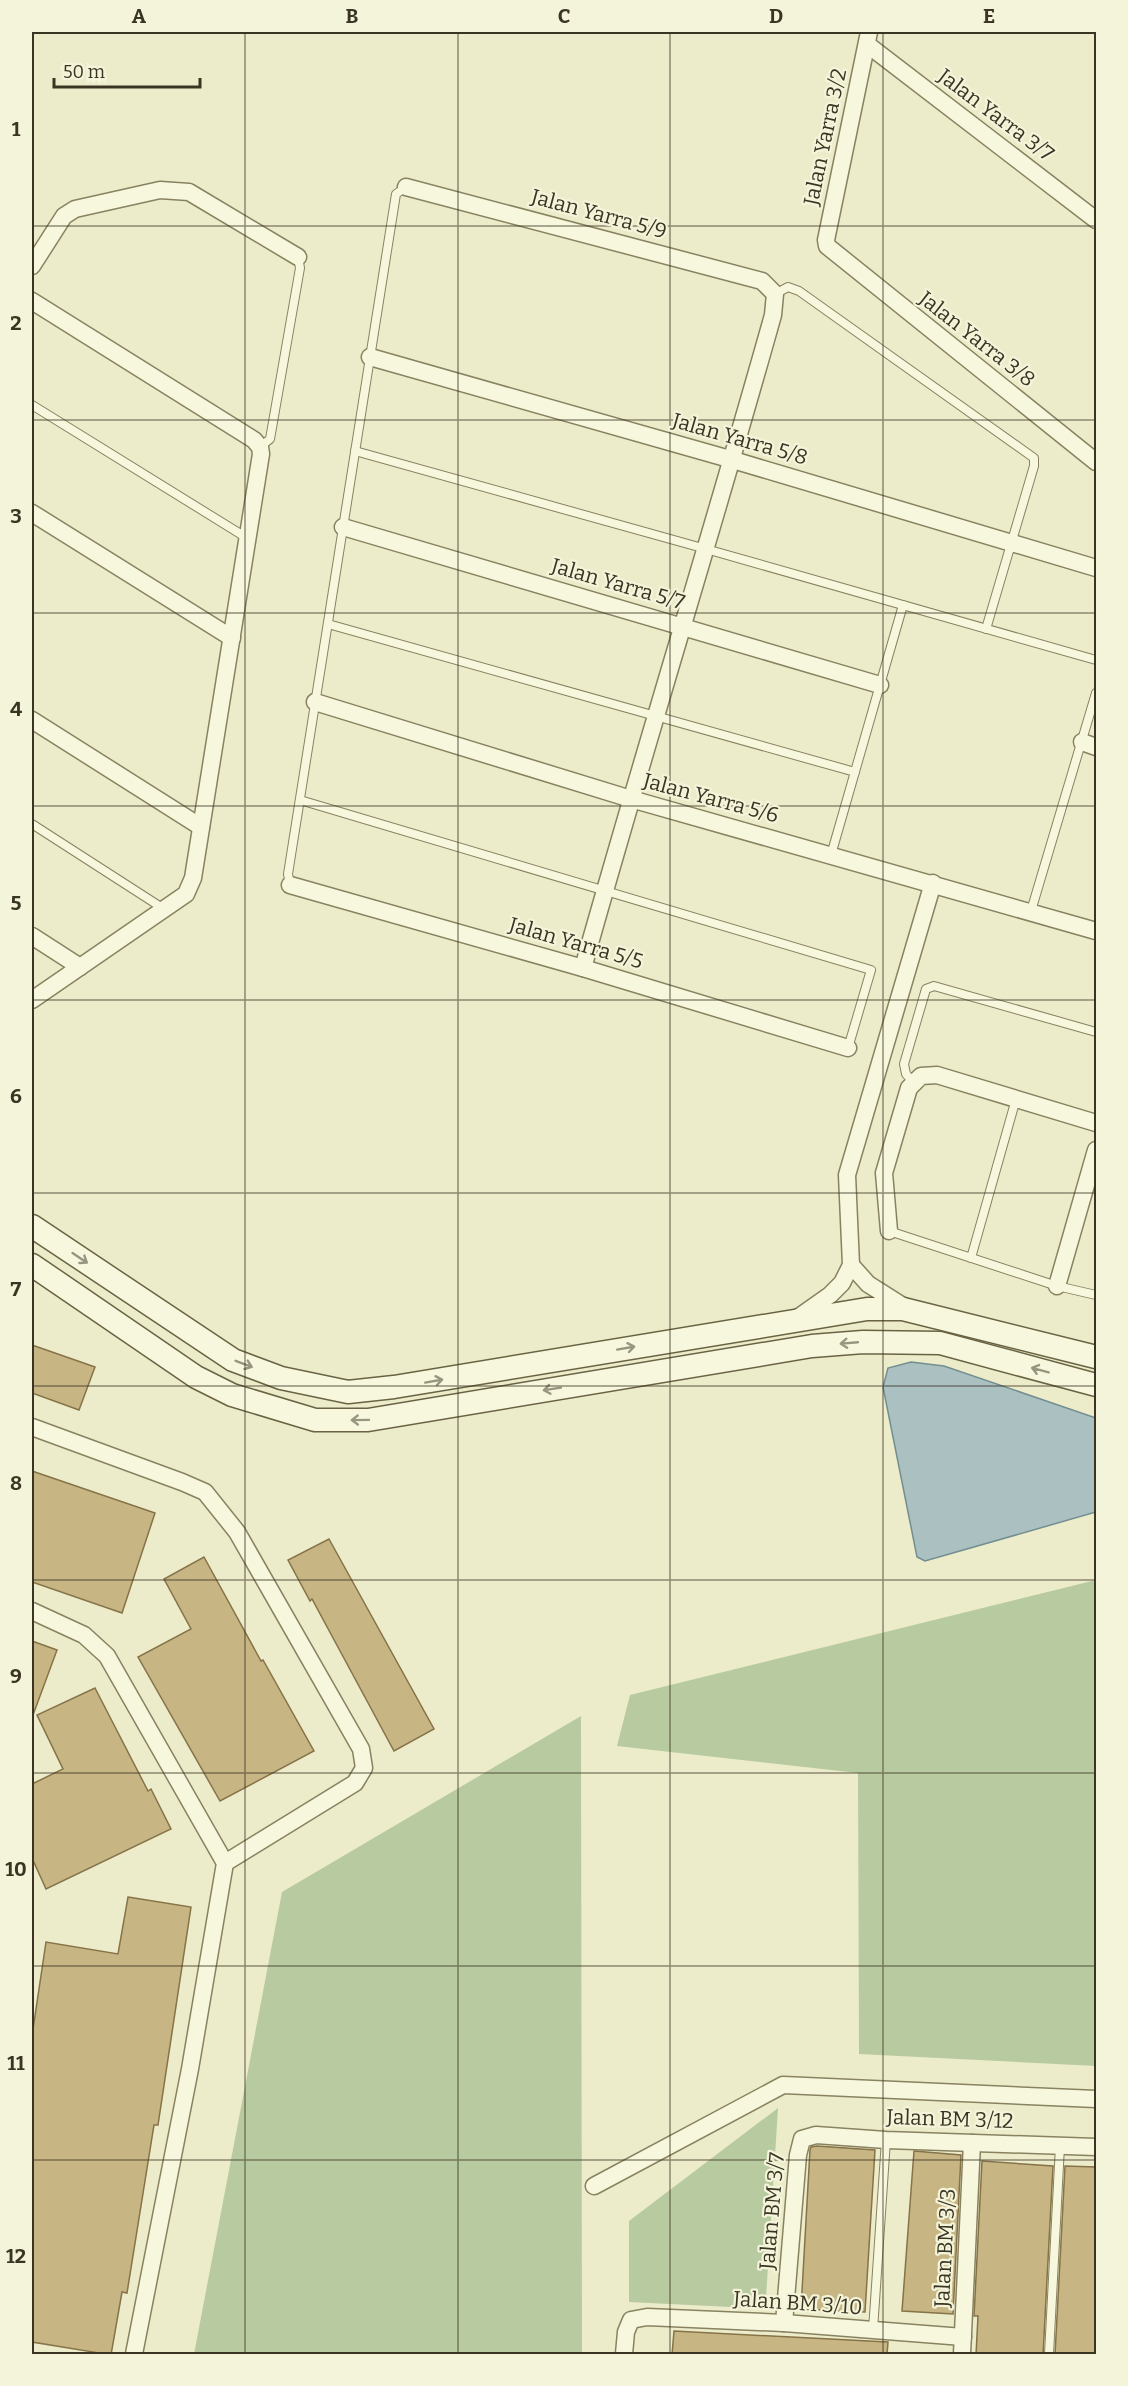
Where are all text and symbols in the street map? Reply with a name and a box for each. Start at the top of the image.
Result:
text: A [132,4,147,28]
text: B [346,4,359,28]
text: C [558,4,570,28]
text: D [769,4,783,28]
text: E [983,4,995,28]
scale bar [54,51,200,89]
text: 50 m [63,61,105,83]
street label: Jalan Yarra 3/7 [932,62,1059,167]
street label: Jalan Yarra 3/2 [798,66,852,209]
text: 1 [12,117,21,141]
street label: Jalan Yarra 5/9 [527,183,670,245]
street label: Jalan Yarra 3/8 [913,285,1040,392]
text: 2 [10,311,22,335]
street label: Jalan Yarra 5/8 [668,407,811,471]
text: 3 [10,504,22,528]
street label: Jalan Yarra 5/7 [547,552,688,616]
text: 4 [10,697,22,721]
street label: Jalan Yarra 5/6 [639,767,782,829]
text: 5 [11,891,22,915]
street label: Jalan Yarra 5/5 [505,911,646,975]
text: 6 [10,1084,22,1108]
one-way arrow [71,1252,88,1264]
text: 7 [11,1277,22,1301]
one-way arrow [839,1338,859,1349]
one-way arrow [615,1342,635,1353]
one-way arrow [234,1359,252,1370]
one-way arrow [1031,1364,1050,1375]
one-way arrow [423,1375,443,1386]
one-way arrow [543,1384,563,1395]
one-way arrow [350,1414,370,1426]
text: 8 [10,1471,22,1495]
text: 9 [10,1664,22,1688]
text: 10 [5,1857,27,1881]
text: 11 [7,2051,25,2075]
street label: Jalan BM 3/12 [885,2104,1014,2134]
street label: Jalan BM 3/7 [754,2151,790,2272]
street label: Jalan BM 3/3 [929,2188,961,2309]
text: 12 [6,2244,26,2268]
street label: Jalan BM 3/10 [732,2285,863,2320]

